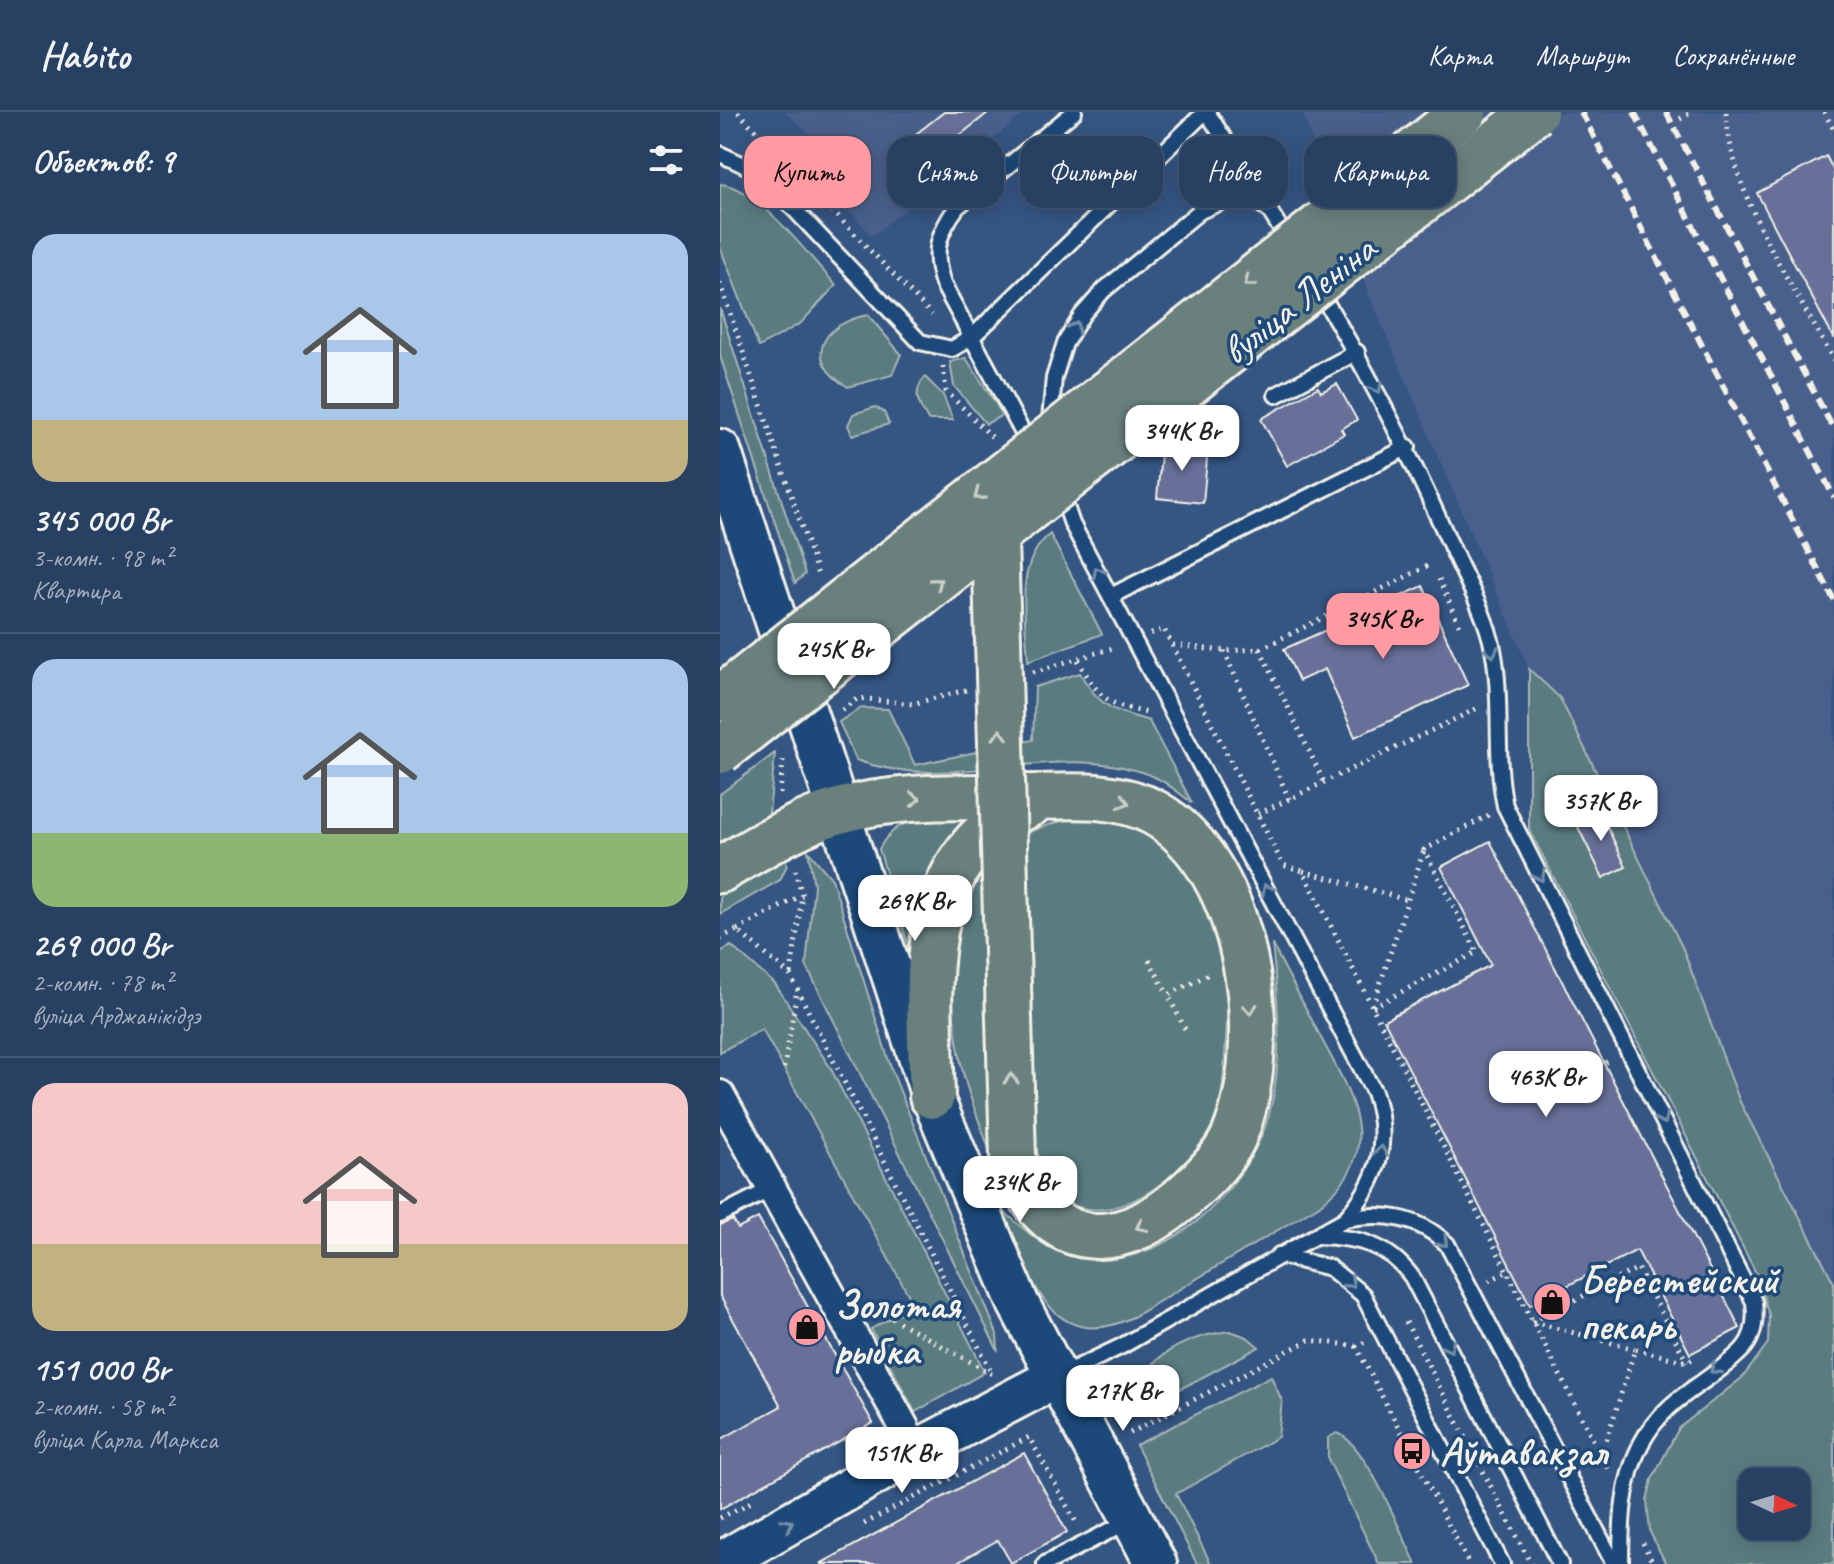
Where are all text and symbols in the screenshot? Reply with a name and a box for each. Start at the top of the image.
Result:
text: Habito [40,32,129,79]
text: Карта [1428,38,1492,73]
text: Маршрут [1536,38,1628,73]
text: Сохранённые [1672,38,1794,73]
chip: Купить [744,136,871,208]
chip: Снять [887,136,1004,208]
chip: Фильтры [1020,136,1163,208]
chip: Новое [1179,136,1288,208]
chip: Квартира [1304,136,1456,208]
icon: filters [644,138,688,182]
text: Объектов: 9 [32,139,174,182]
street label: вуліца Леніна [1211,222,1388,376]
one-way arrow [1243,272,1258,286]
icon: home [288,286,432,430]
one-way arrow [1065,321,1081,336]
one-way arrow [1367,380,1383,394]
pin: 344K Br [1108,405,1256,473]
text: 344K Br [1143,414,1221,447]
one-way arrow [973,485,988,499]
text: 345 000 Br [32,498,170,541]
text: 3-комн. · 98 m² [32,541,172,574]
one-way arrow [1093,566,1108,580]
text: Квартира [32,574,121,607]
one-way arrow [928,579,943,593]
pin: 345K Br [1309,593,1457,661]
text: 345K Br [1344,602,1422,635]
pin: 245K Br [760,623,908,691]
text: 245K Br [795,632,873,665]
one-way arrow [1483,645,1500,658]
icon: home [288,711,432,855]
one-way arrow [992,728,1009,741]
pin: 357K Br [1527,775,1675,843]
text: 357K Br [1563,784,1640,817]
one-way arrow [909,791,922,808]
one-way arrow [1117,793,1131,809]
one-way arrow [1530,867,1546,882]
pin: 269K Br [841,875,989,943]
one-way arrow [1262,883,1277,898]
text: 269K Br [876,884,954,917]
text: 269 000 Br [32,923,171,966]
text: 2-комн. · 78 m² [32,966,172,999]
text: вуліца Арджанікідзэ [32,999,200,1032]
one-way arrow [1241,1003,1258,1016]
pin: 463K Br [1472,1051,1620,1119]
text: 463K Br [1507,1060,1585,1093]
one-way arrow [1002,1072,1019,1085]
one-way arrow [1653,1111,1669,1126]
icon: home [288,1135,432,1279]
one-way arrow [1372,1145,1389,1158]
pin: 234K Br [946,1156,1094,1224]
text: 234K Br [981,1165,1059,1198]
one-way arrow [1135,1216,1150,1232]
one-way arrow [1434,1233,1448,1247]
place label: Берестейский пекарь [1580,1255,1781,1351]
one-way arrow [1341,1273,1356,1288]
place label: Золотая рыбка [835,1280,962,1376]
shop icon: Берестейский пекарь [1531,1281,1573,1323]
shop icon: Золотая рыбка [786,1306,828,1348]
one-way arrow [1439,1339,1454,1353]
text: 151 000 Br [32,1347,170,1390]
one-way arrow [1710,1359,1724,1374]
pin: 217K Br [1049,1365,1197,1433]
text: 217K Br [1084,1374,1162,1407]
text: 2-комн. · 58 m² [32,1390,172,1423]
text: вуліца Карла Маркса [32,1423,218,1456]
pin: 151K Br [828,1427,976,1495]
place label: Аўтавакзал [1440,1427,1609,1478]
bus stop icon: Аўтавакзал [1391,1430,1433,1472]
text: 151K Br [863,1436,941,1469]
north arrow [1738,1468,1810,1540]
map controls [1738,1468,1810,1540]
one-way arrow [779,1518,794,1534]

